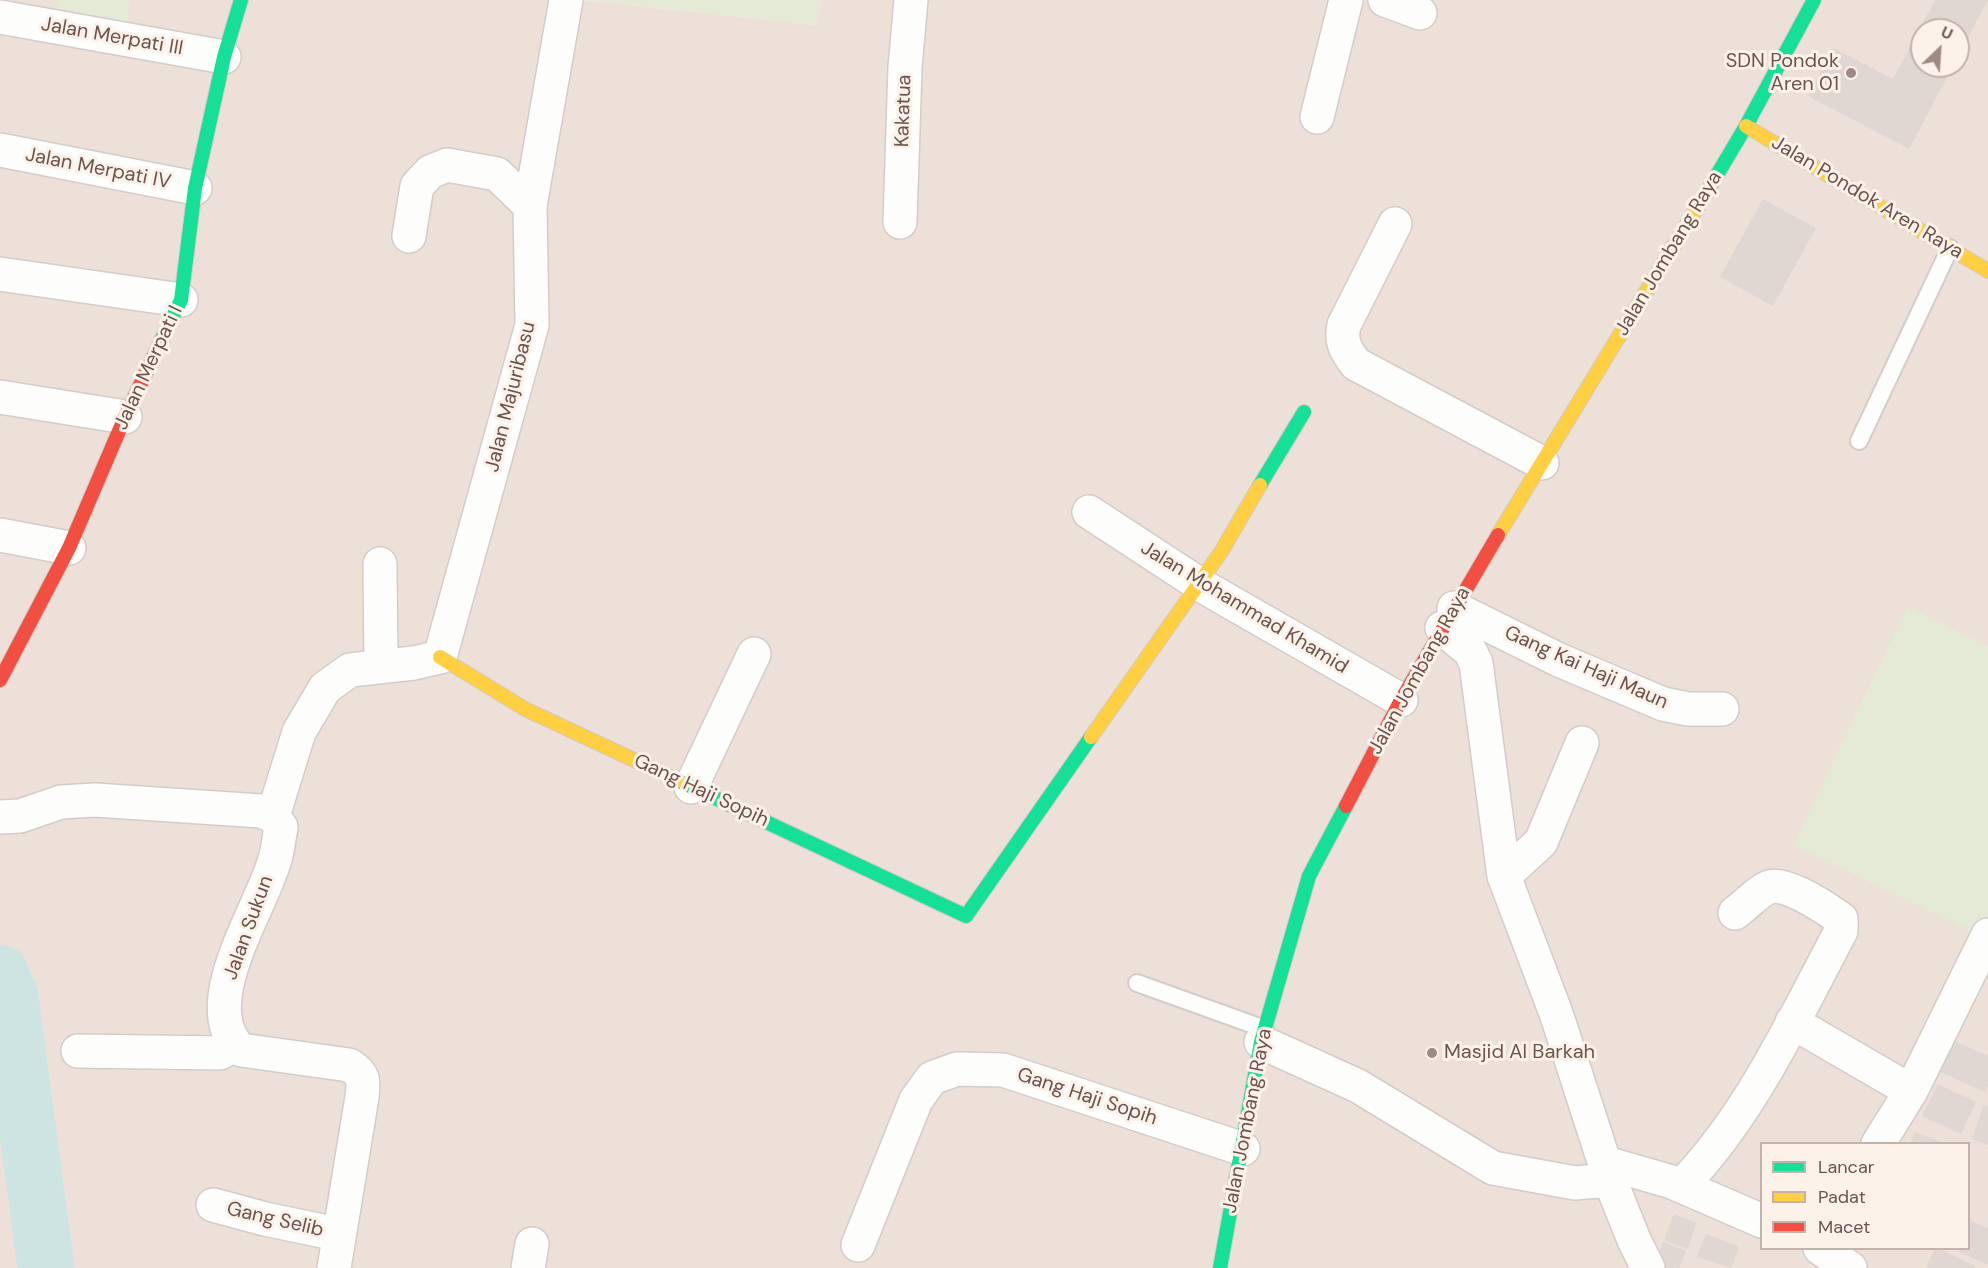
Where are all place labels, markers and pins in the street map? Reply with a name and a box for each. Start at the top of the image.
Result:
place label: SDN Pondok Aren 01 [1726,50,1839,97]
marker: SDN Pondok Aren 01 [1844,66,1858,80]
place label: Masjid Al Barkah [1444,1041,1595,1065]
marker: Masjid Al Barkah [1425,1046,1439,1060]

